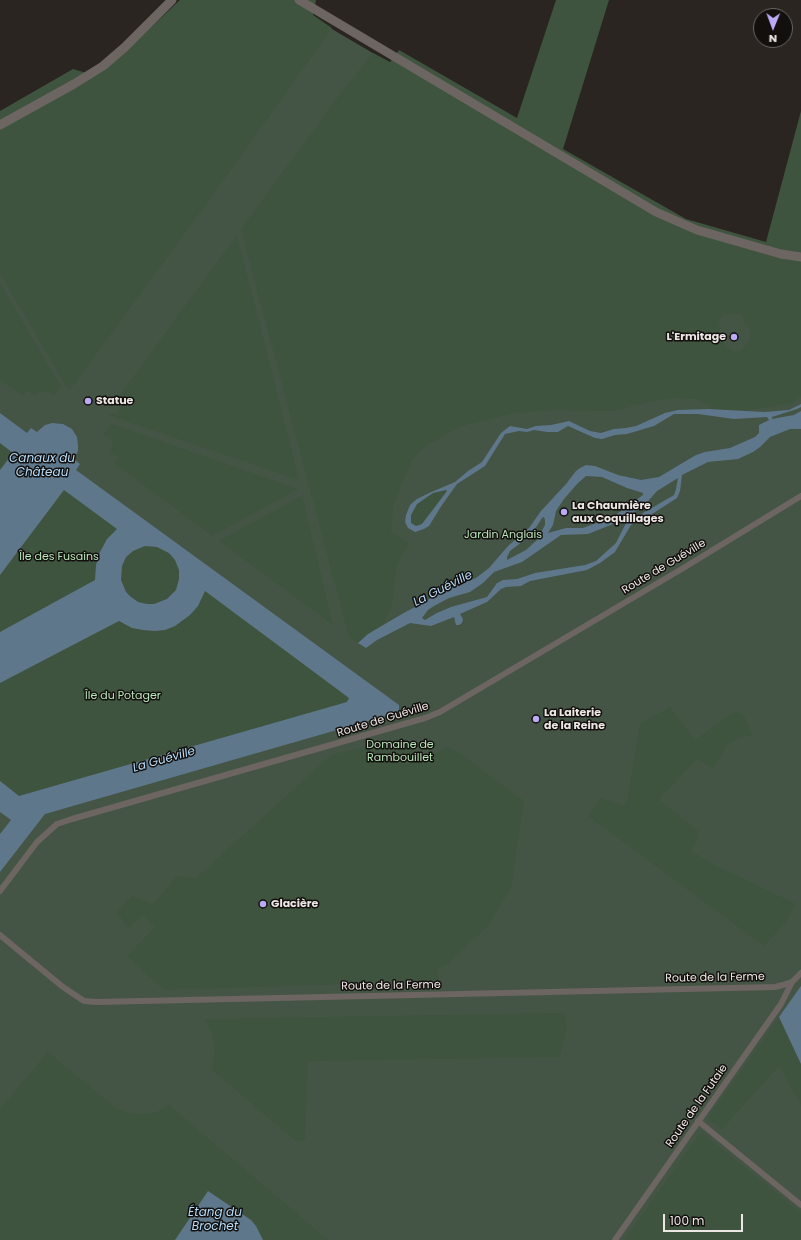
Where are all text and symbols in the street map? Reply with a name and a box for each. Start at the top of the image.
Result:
north arrow [753,8,793,48]
text: N [769,31,777,47]
place label: L'Ermitage [667,330,726,344]
marker: L'Ermitage [729,332,739,342]
place label: Statue [96,394,133,408]
marker: Statue [83,396,93,406]
water label: Canaux du Château [9,452,75,480]
place label: La Chaumière aux Coquillages [572,499,664,525]
marker: La Chaumière aux Coquillages [559,507,569,517]
park label: Jardin Anglais [464,528,542,542]
street label: Route de Guéville [620,537,708,597]
park label: Île des Fusains [19,550,99,564]
water label: La Guéville [411,568,475,610]
park label: Île du Potager [85,689,161,703]
street label: Route de Guéville [336,700,430,740]
place label: La Laiterie de la Reine [544,706,605,732]
marker: La Laiterie de la Reine [531,714,541,724]
park label: Domaine de Rambouillet [366,738,434,764]
water label: La Guéville [131,744,197,776]
place label: Glacière [271,897,318,911]
marker: Glacière [258,899,268,909]
street label: Route de la Ferme [665,971,765,985]
street label: Route de la Ferme [341,979,441,993]
street label: Route de la Futaie [663,1062,731,1150]
water label: Étang du Brochet [188,1206,242,1234]
scale bar [665,1206,745,1232]
text: 100 m [670,1212,704,1229]

